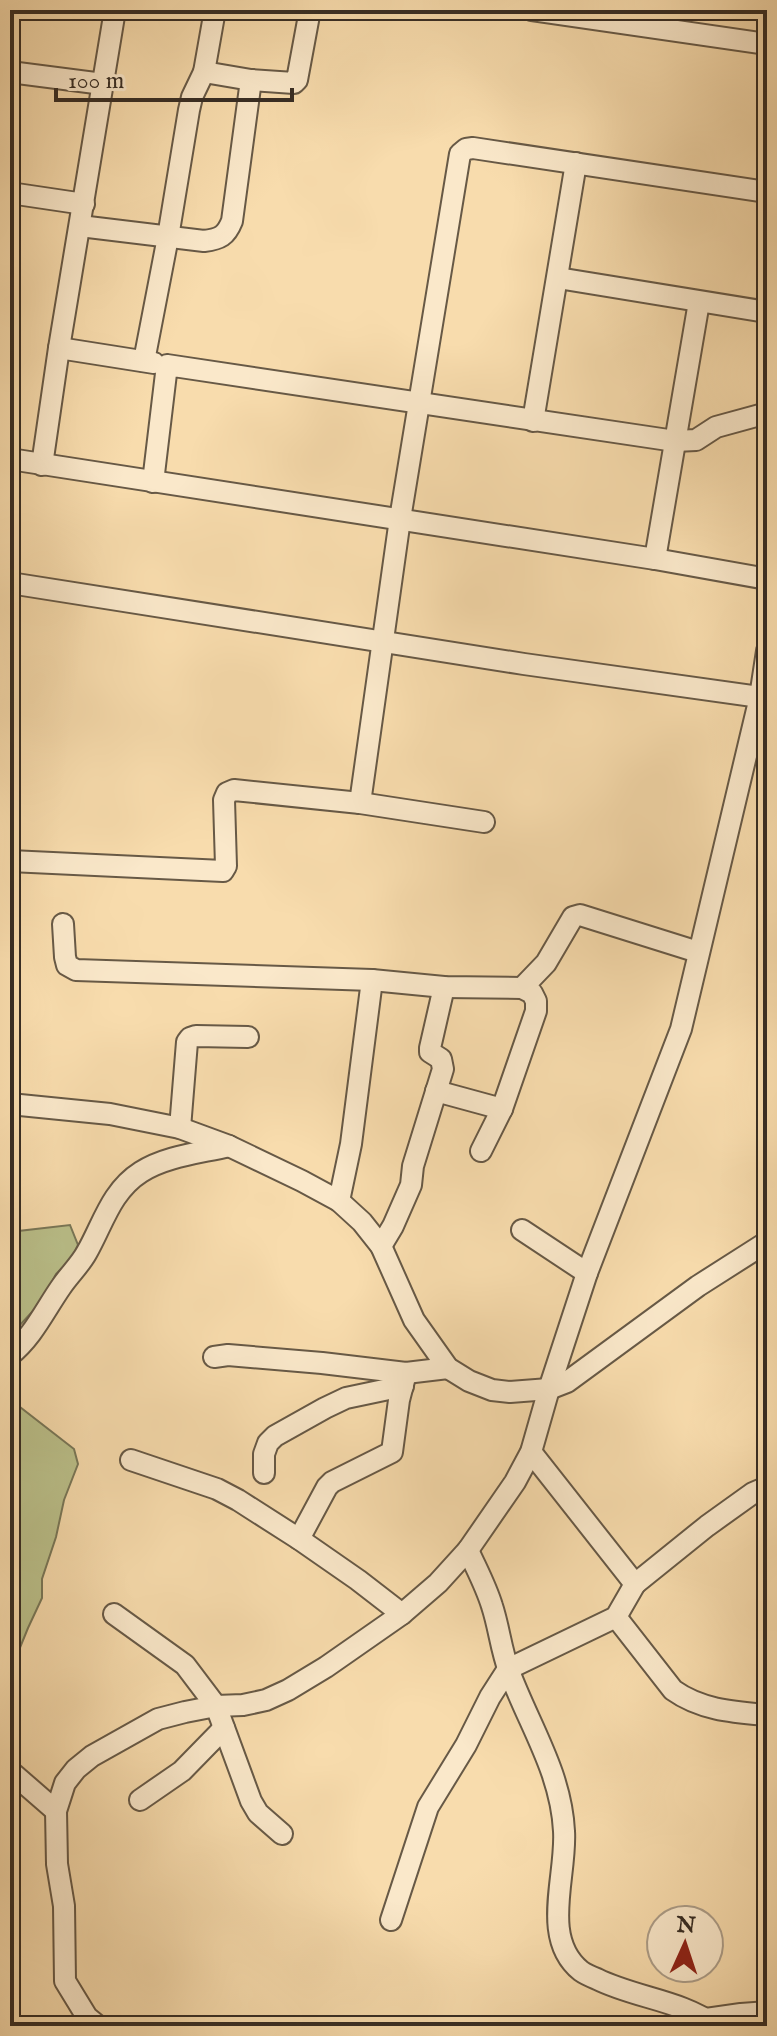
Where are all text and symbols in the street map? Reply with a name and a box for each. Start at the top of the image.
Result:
scale bar [56,52,292,102]
text: 100 m [68,66,124,97]
north arrow [645,1904,725,1984]
text: N [675,1911,696,1941]

